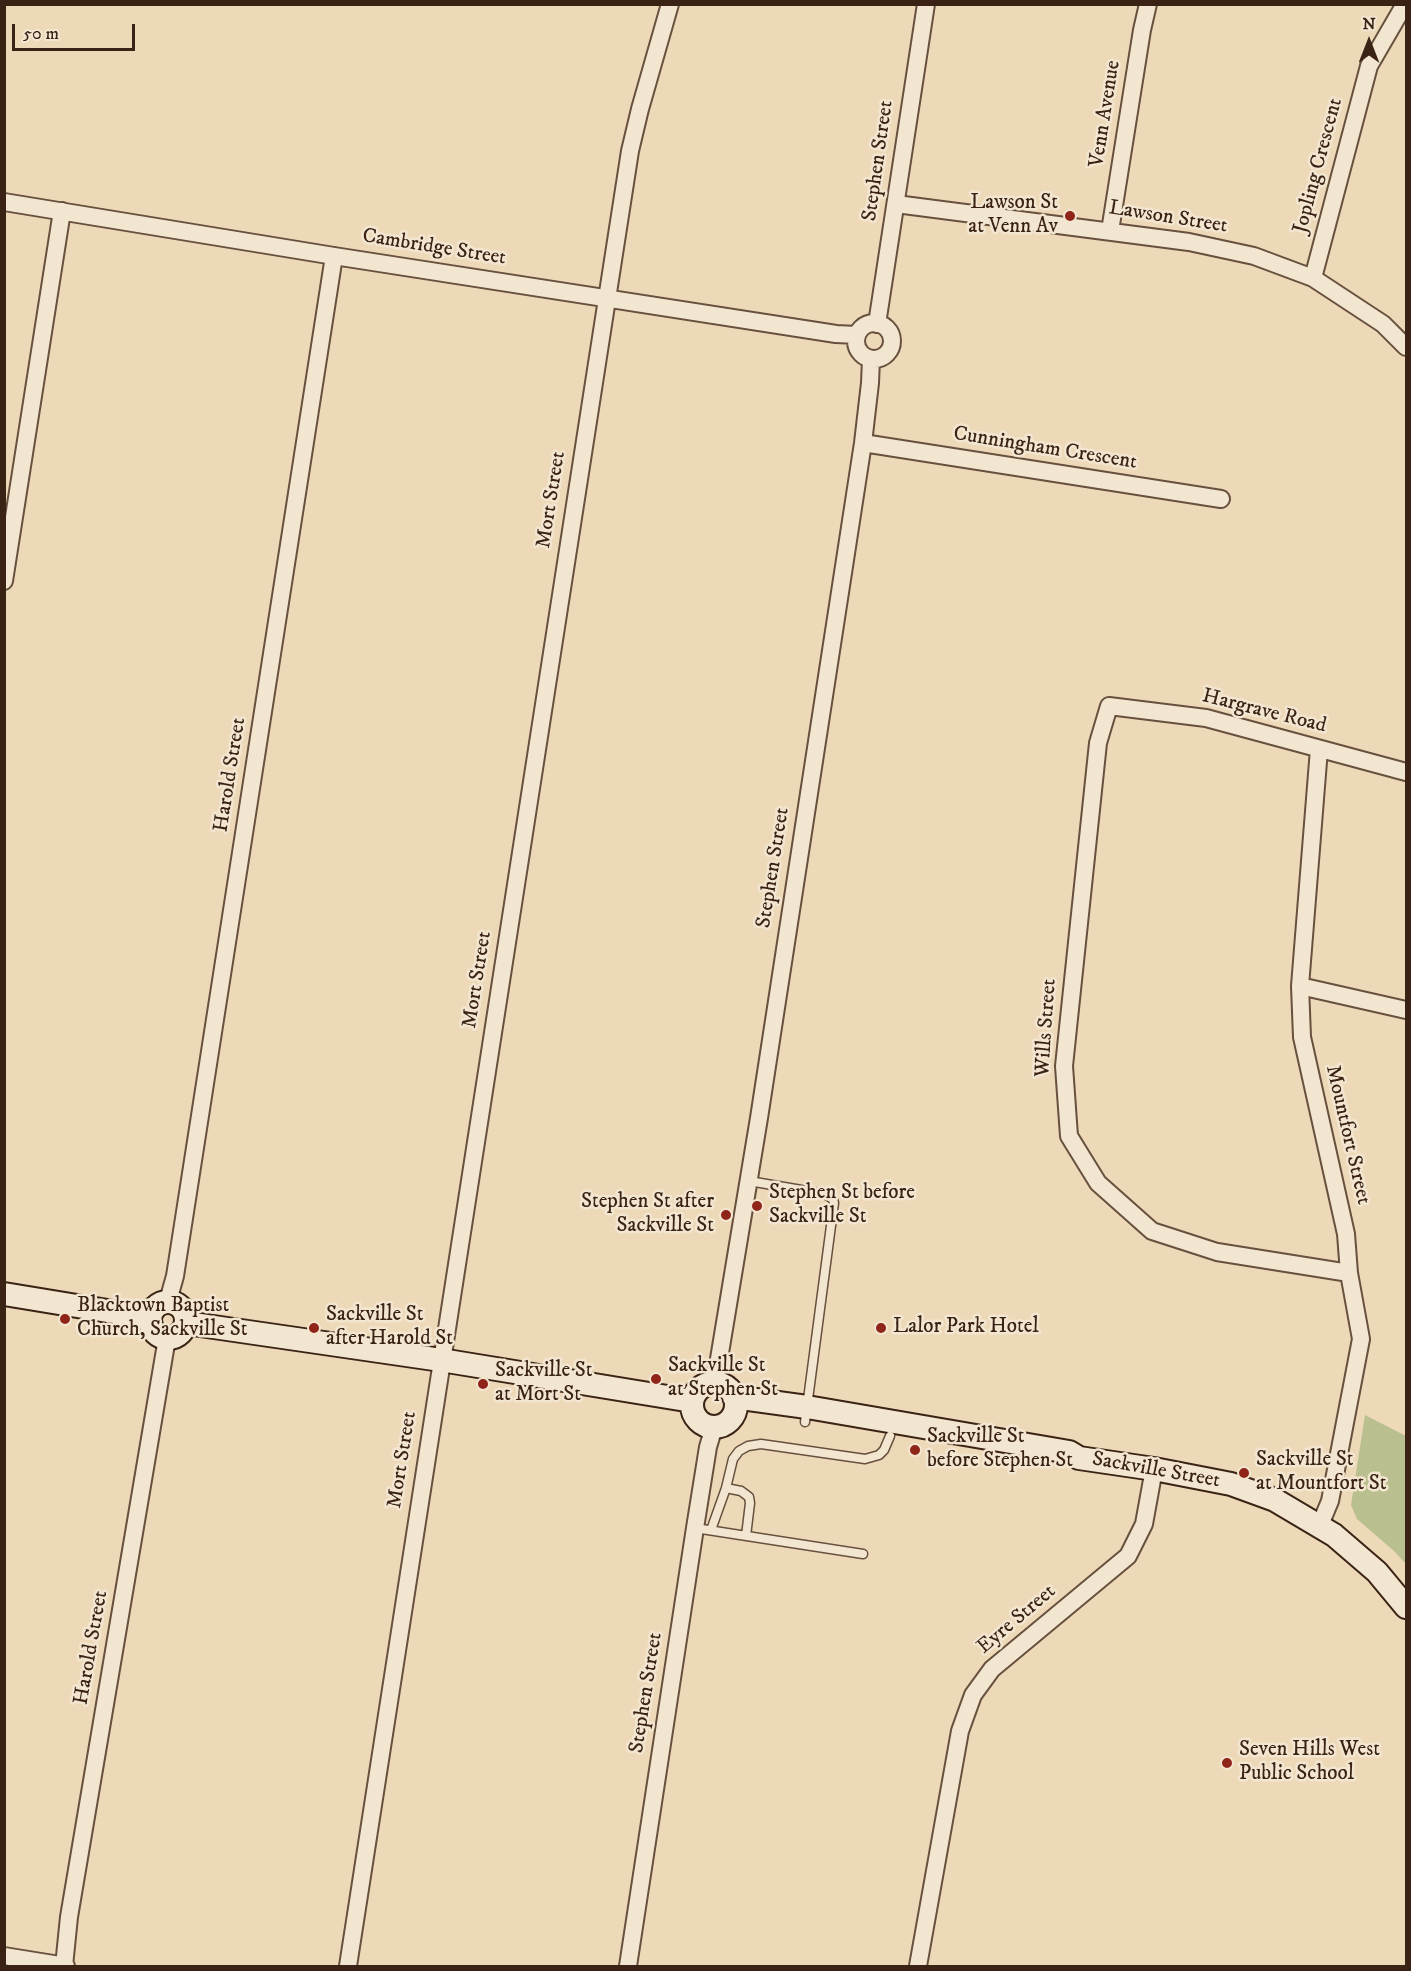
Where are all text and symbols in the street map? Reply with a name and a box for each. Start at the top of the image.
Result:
scale bar [15,12,138,50]
north arrow [1339,12,1399,72]
text: N [1362,14,1376,34]
text: 50 m [23,23,59,45]
street label: Venn Avenue [1085,59,1127,169]
street label: Jopling Crescent [1289,96,1349,236]
street label: Stephen Street [858,99,900,223]
place label: Lawson St at Venn Av [968,191,1058,241]
street label: Lawson Street [1107,196,1229,240]
marker: Lawson St at Venn Av [1063,209,1077,223]
street label: Cambridge Street [360,224,508,272]
street label: Cunningham Crescent [951,422,1139,476]
street label: Mort Street [532,450,572,550]
street label: Hargrave Road [1199,684,1329,740]
street label: Harold Street [210,716,252,834]
street label: Stephen Street [752,806,796,930]
street label: Mort Street [458,930,498,1030]
street label: Wills Street [1031,978,1063,1078]
street label: Mountfort Street [1319,1063,1375,1207]
place label: Stephen St before Sackville St [769,1181,915,1231]
place label: Stephen St after Sackville St [581,1190,714,1240]
marker: Stephen St before Sackville St [750,1199,764,1213]
marker: Stephen St after Sackville St [719,1208,733,1222]
place label: Blacktown Baptist Church, Sackville St [77,1294,247,1344]
place label: Sackville St after Harold St [326,1303,453,1353]
marker: Blacktown Baptist Church, Sackville St [58,1312,72,1326]
place label: Lalor Park Hotel [893,1315,1039,1341]
marker: Sackville St after Harold St [307,1321,321,1335]
marker: Lalor Park Hotel [874,1321,888,1335]
place label: Sackville St at Stephen St [668,1354,778,1404]
place label: Sackville St at Mort St [495,1359,593,1409]
marker: Sackville St at Stephen St [649,1372,663,1386]
marker: Sackville St at Mort St [476,1377,490,1391]
street label: Mort Street [383,1410,423,1510]
place label: Sackville St before Stephen St [927,1425,1073,1475]
marker: Sackville St before Stephen St [908,1443,922,1457]
street label: Sackville Street [1090,1447,1222,1495]
place label: Sackville St at Mountfort St [1256,1448,1386,1498]
marker: Sackville St at Mountfort St [1237,1466,1251,1480]
street label: Eyre Street [972,1580,1062,1660]
street label: Harold Street [70,1589,114,1707]
street label: Stephen Street [625,1631,669,1755]
place label: Seven Hills West Public School [1239,1738,1380,1788]
marker: Seven Hills West Public School [1220,1756,1234,1770]

